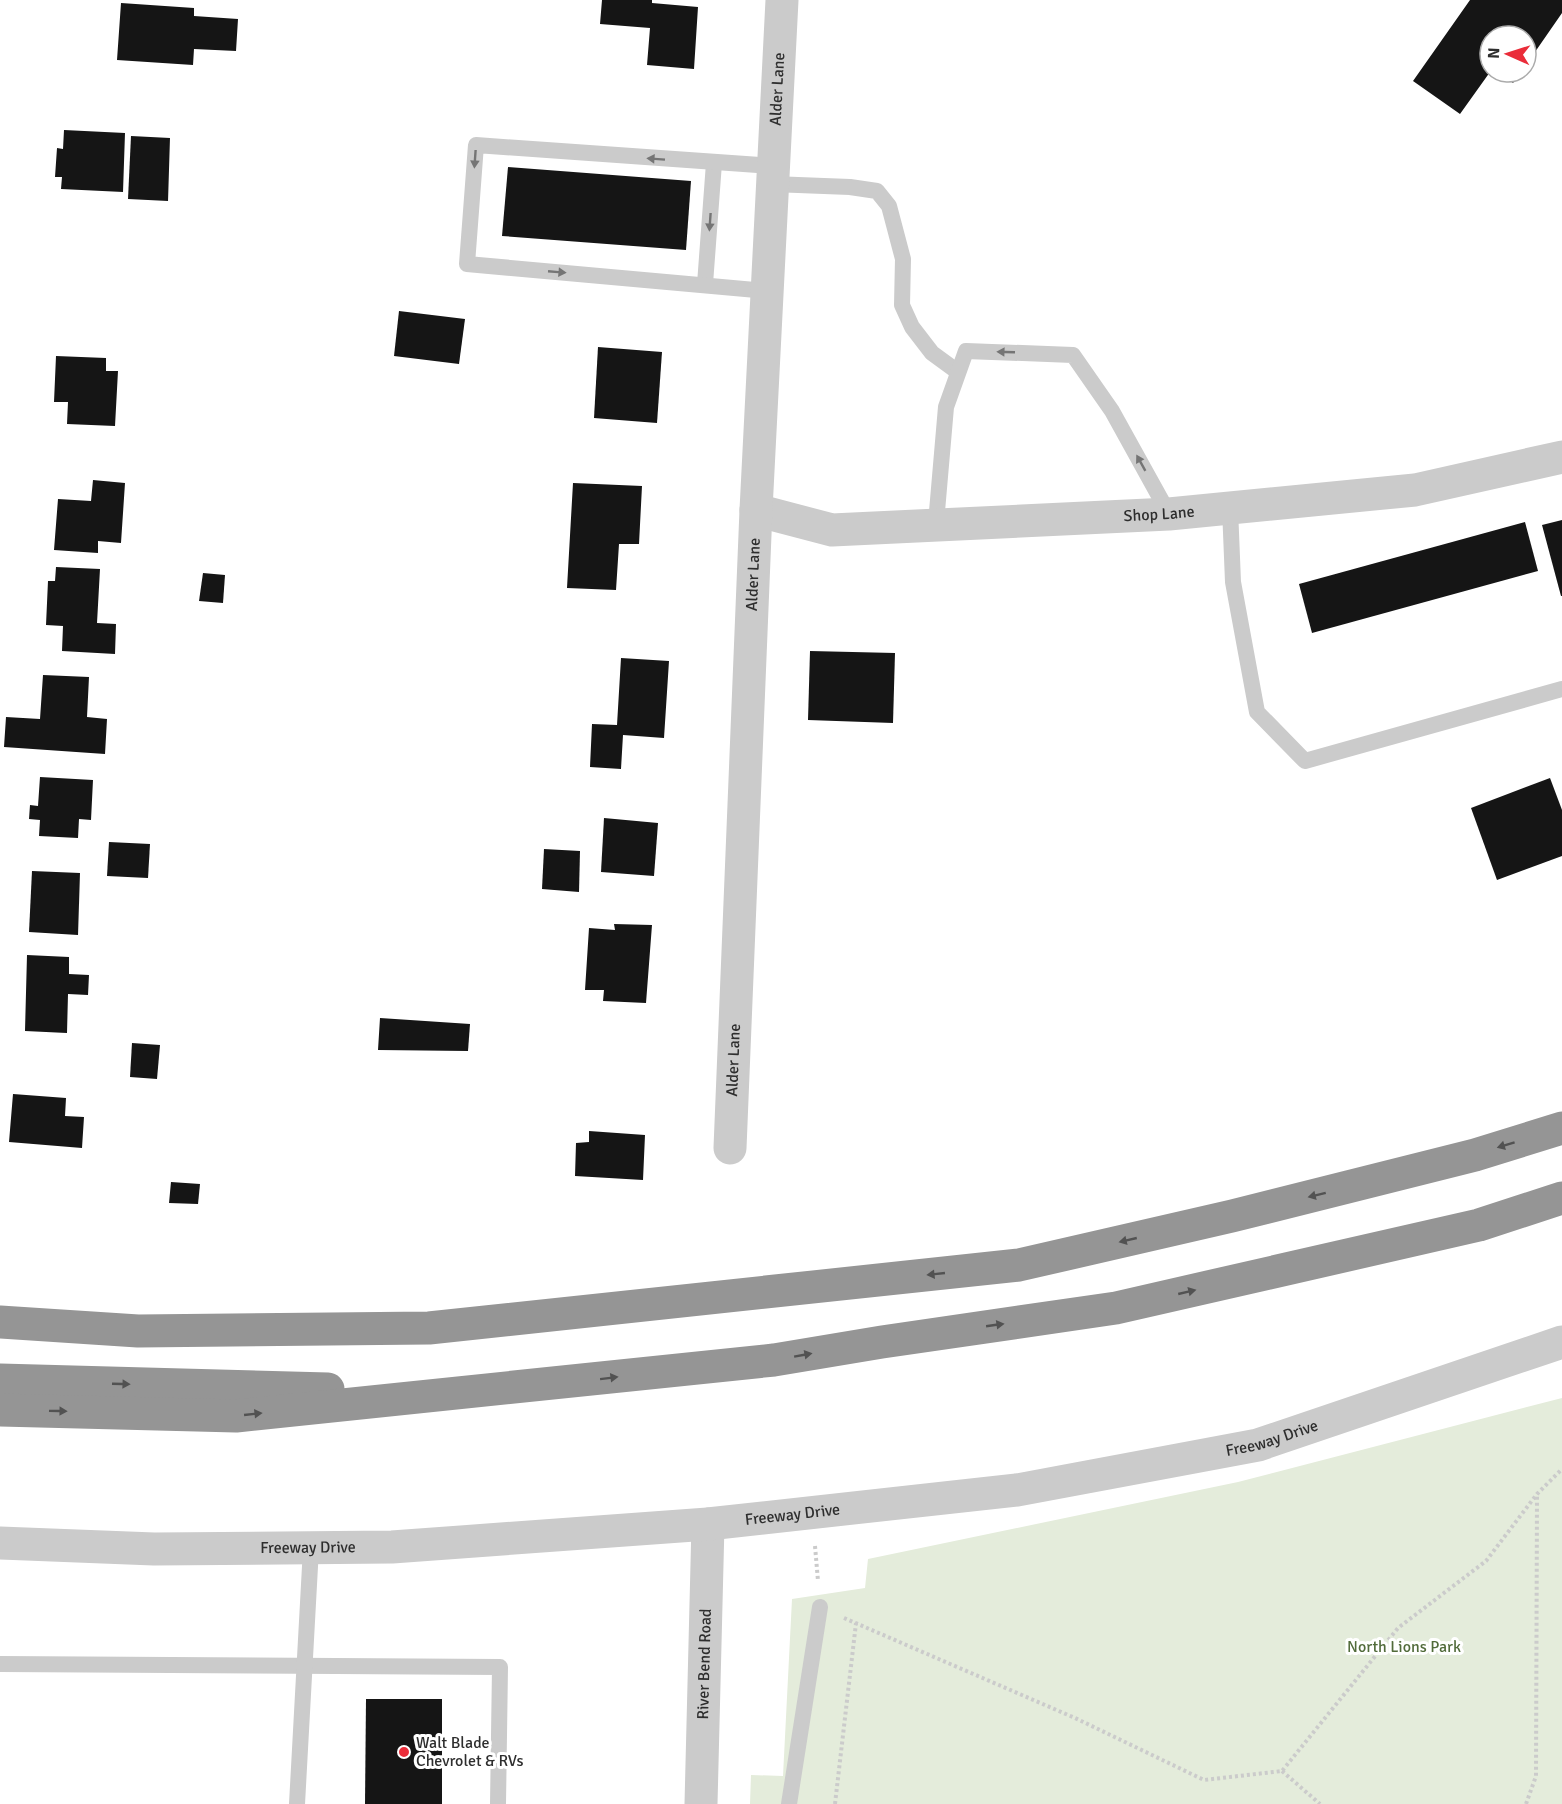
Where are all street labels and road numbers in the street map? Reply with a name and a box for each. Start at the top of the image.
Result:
street label: Alder Lane [766,52,789,126]
street label: Shop Lane [1123,502,1195,526]
street label: Alder Lane [742,537,765,611]
street label: Alder Lane [722,1023,745,1097]
street label: Freeway Drive [1224,1415,1321,1461]
street label: Freeway Drive [744,1500,841,1530]
street label: Freeway Drive [260,1537,356,1558]
street label: River Bend Road [693,1608,716,1720]

